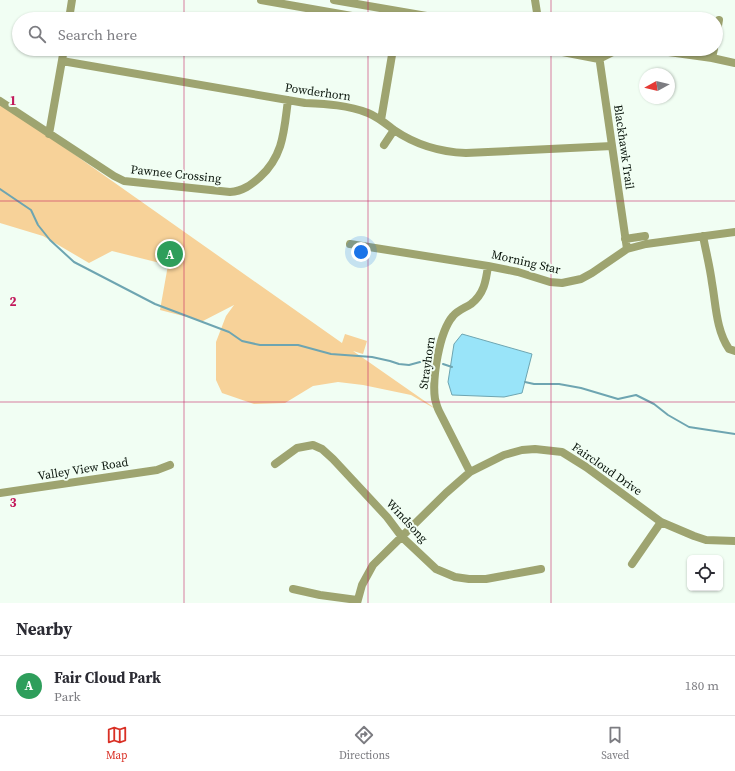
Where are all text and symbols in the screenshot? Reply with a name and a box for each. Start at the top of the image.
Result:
search box [12,12,723,56]
icon: search [26,23,48,45]
text: Search here [58,24,137,45]
north arrow [639,68,675,104]
street label: Powderhorn [284,79,352,105]
text: 1 [9,92,17,109]
street label: Blackhawk Trail [610,104,638,191]
street label: Pawnee Crossing [130,161,222,187]
pin: A [157,239,183,269]
your location [351,242,371,262]
street label: Morning Star [490,246,562,278]
text: 2 [9,293,17,310]
street label: Strayhorn [415,336,439,390]
street label: Faircloud Drive [569,439,645,499]
street label: Valley View Road [37,454,130,484]
text: 3 [9,494,17,511]
street label: Windsong [383,496,431,546]
map controls [687,555,723,591]
button: locate [687,555,723,591]
text: Nearby [16,617,72,641]
text: Fair Cloud Park [54,667,161,688]
text: A [25,677,33,694]
text: 180 m [685,677,719,694]
text: Park [54,688,81,705]
tab: Map [106,724,128,763]
tab: Directions [339,724,390,763]
tab: Saved [601,724,629,763]

